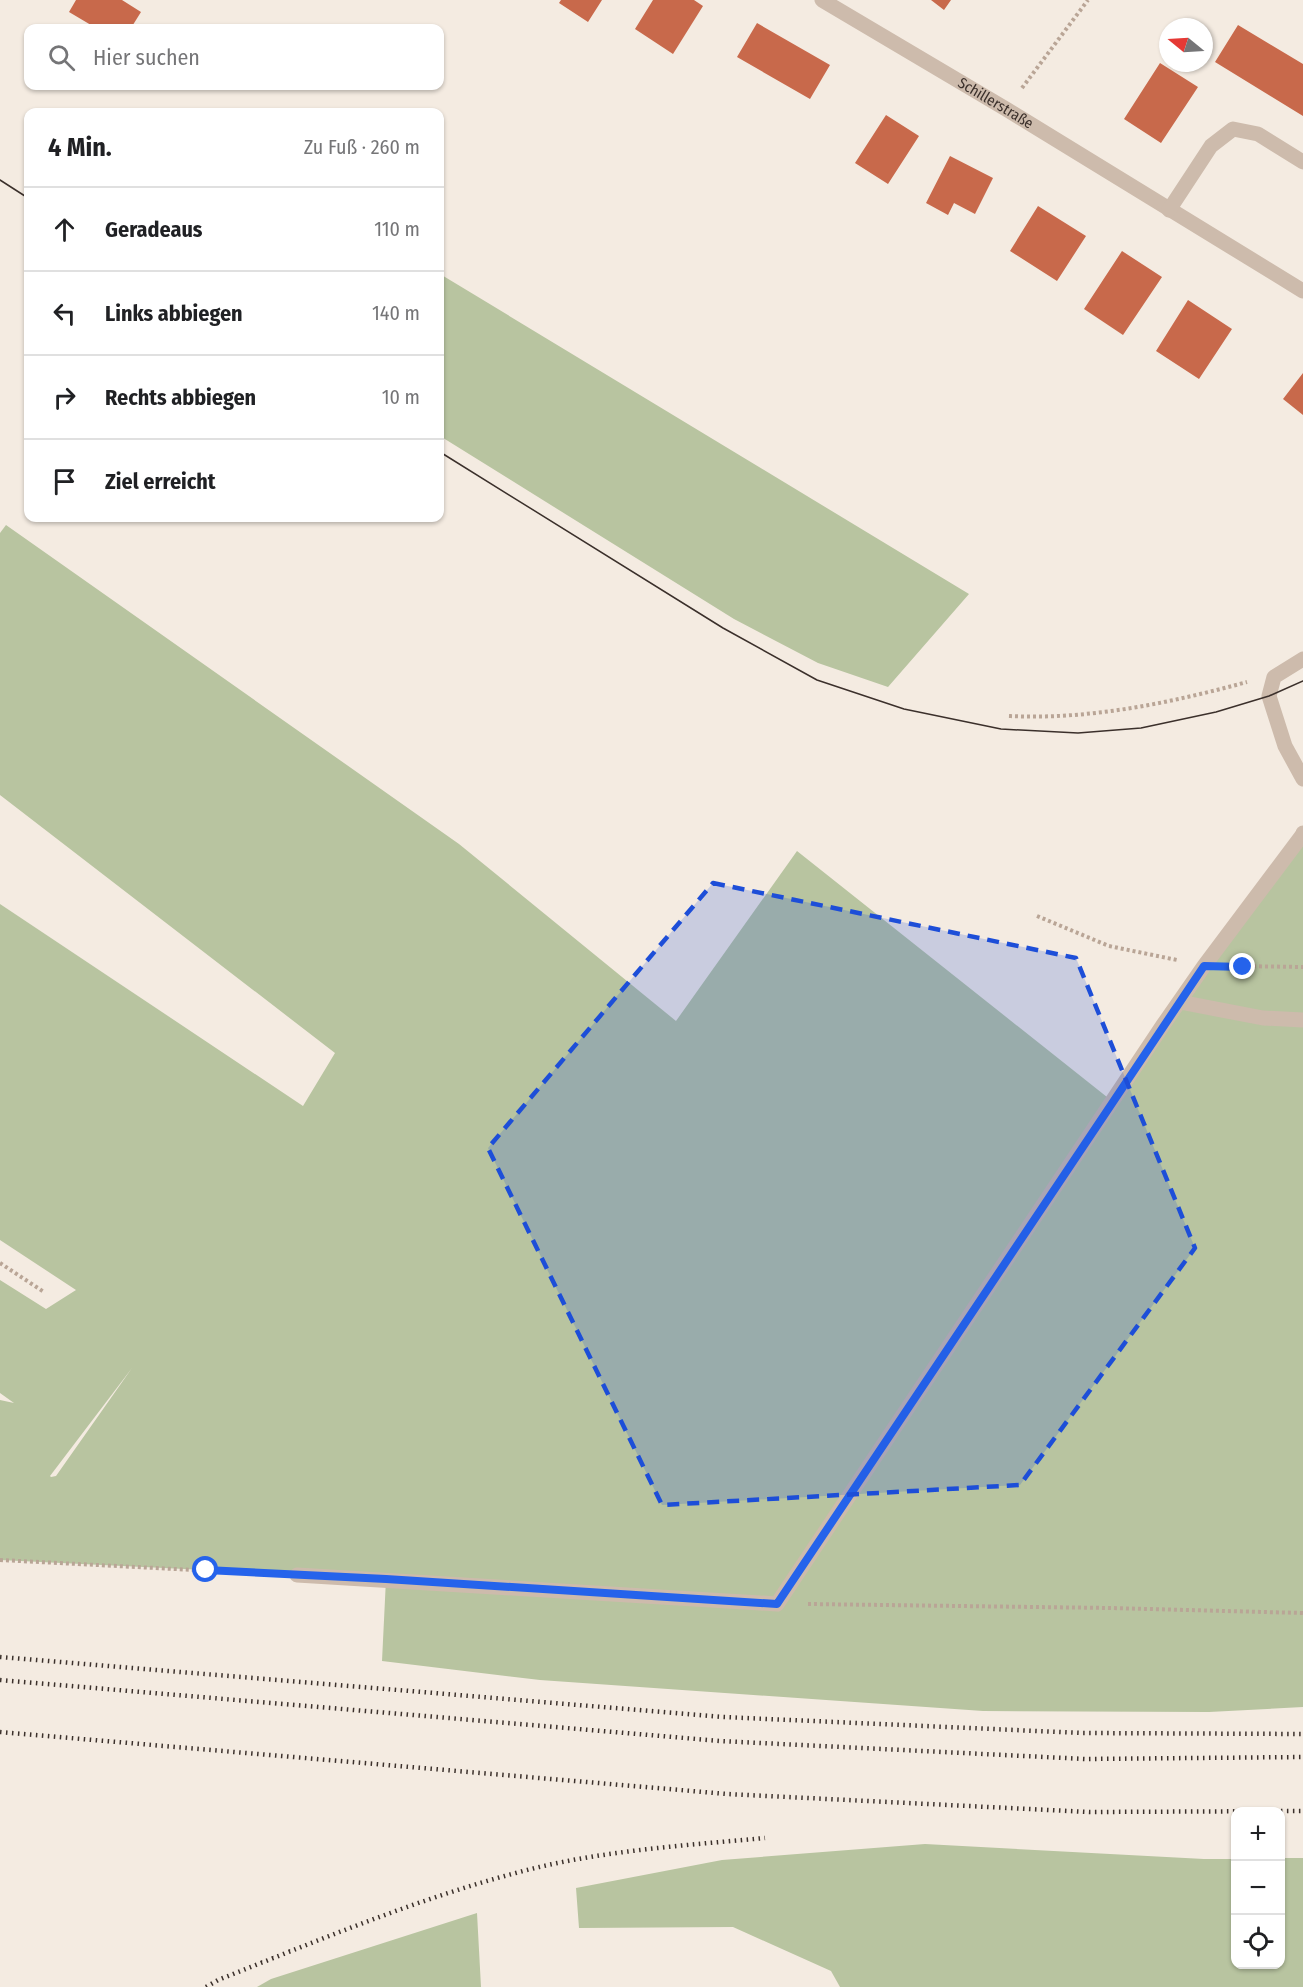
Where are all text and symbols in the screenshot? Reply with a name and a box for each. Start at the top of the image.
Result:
north arrow [1159,18,1213,72]
search box [24,24,444,90]
icon: search [45,41,78,74]
text: Hier suchen [93,44,200,71]
street label: Schillerstraße [955,74,1037,133]
text: 4 Min. [48,132,112,163]
text: Zu Fuß · 260 m [304,135,420,159]
icon: ahead [48,213,81,246]
text: Geradeaus [105,216,202,243]
text: 110 m [374,217,420,241]
icon: left [48,297,81,330]
text: Links abbiegen [105,300,243,327]
text: 140 m [372,301,420,325]
icon: right [48,381,81,414]
text: Rechts abbiegen [105,384,256,411]
text: 10 m [382,385,420,409]
icon: arrive [48,465,81,498]
text: Ziel erreicht [105,468,216,495]
route end [1229,953,1255,979]
route start [192,1556,218,1582]
map controls [1231,1807,1285,1969]
button: + [1231,1807,1285,1861]
button: − [1231,1861,1285,1915]
button: locate [1231,1915,1285,1969]

